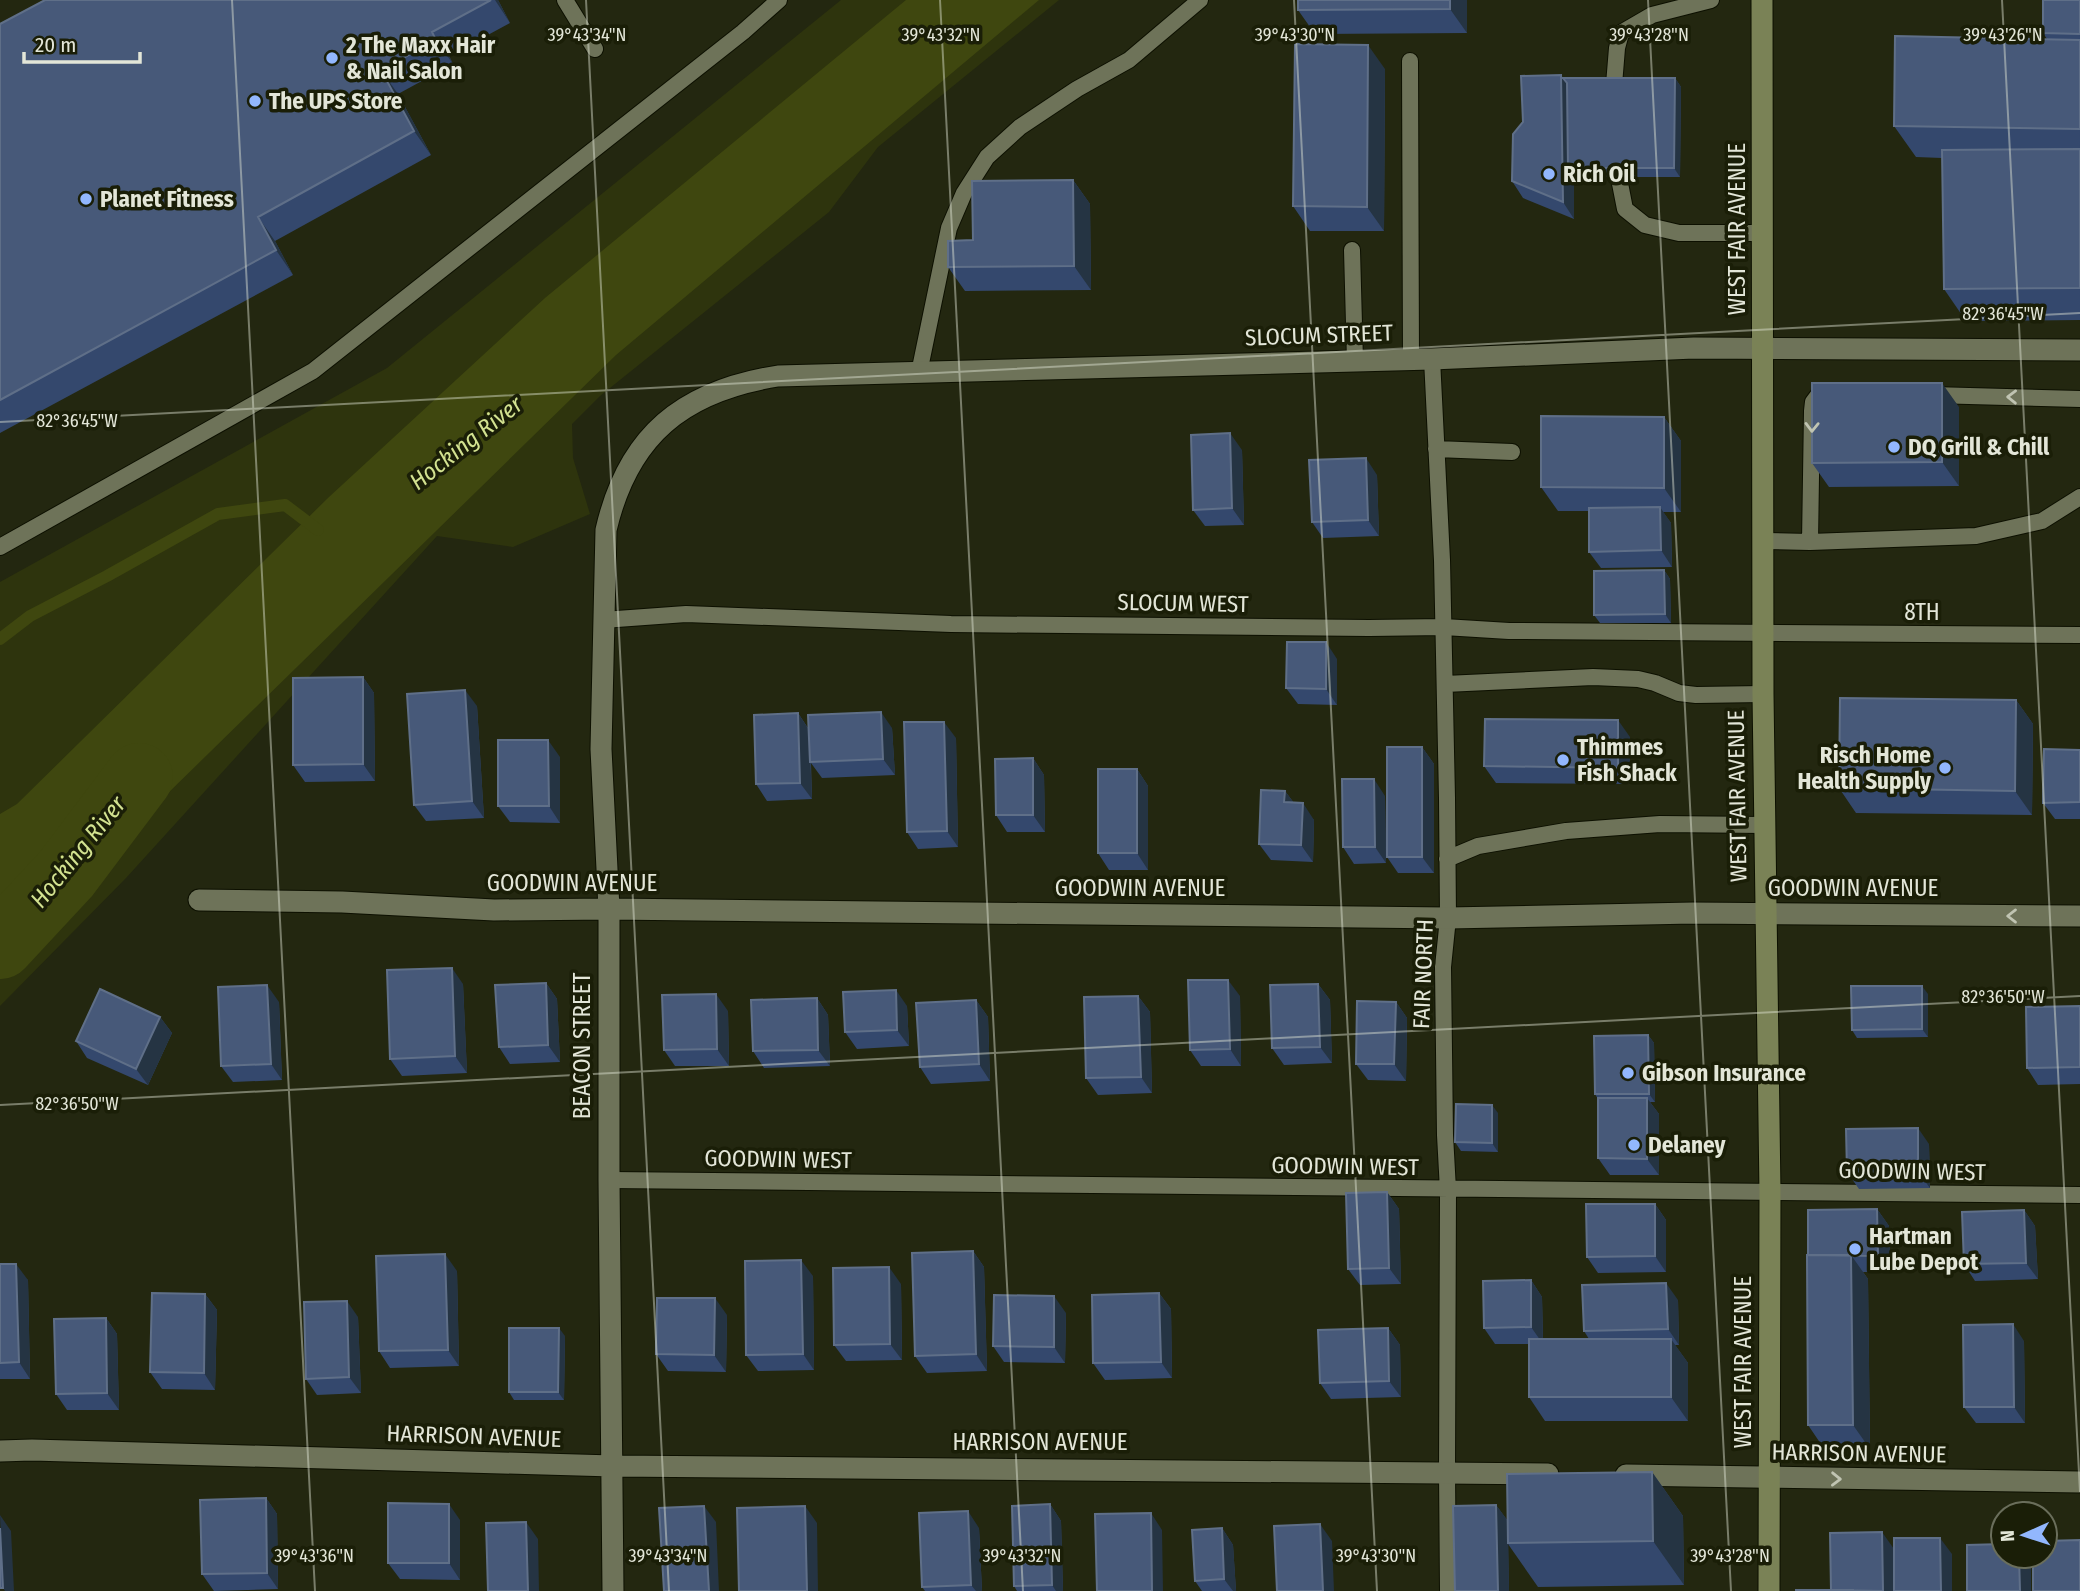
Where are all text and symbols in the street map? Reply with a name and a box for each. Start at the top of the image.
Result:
scale bar [24,21,140,65]
text: 39°43'34"N [548,24,626,46]
text: 39°43'32"N [902,24,980,46]
text: 39°43'30"N [1255,24,1335,46]
text: 39°43'28"N [1609,24,1689,46]
text: 39°43'26"N [1963,24,2043,46]
place label: 2 The Maxx Hair & Nail Salon [345,31,496,85]
text: 20 m [35,32,76,58]
marker: 2 The Maxx Hair & Nail Salon [324,50,340,66]
place label: The UPS Store [269,87,403,115]
marker: The UPS Store [247,93,263,109]
street label: WEST FAIR AVENUE [1723,143,1751,315]
place label: Rich Oil [1563,160,1636,188]
marker: Rich Oil [1541,166,1557,182]
place label: Planet Fitness [100,185,234,213]
marker: Planet Fitness [78,191,94,207]
text: 82°36'45"W [1962,303,2044,325]
street label: SLOCUM STREET [1245,318,1394,352]
one-way arrow [2006,389,2017,404]
water label: Hocking River [404,390,528,496]
text: 82°36'45"W [36,410,118,432]
one-way arrow [1804,421,1819,432]
place label: DQ Grill & Chill [1908,433,2050,461]
marker: DQ Grill & Chill [1886,439,1902,455]
street label: SLOCUM WEST [1117,588,1249,618]
street label: 8TH [1904,598,1940,626]
street label: WEST FAIR AVENUE [1721,710,1753,882]
place label: Thimmes Fish Shack [1577,733,1677,787]
place label: Risch Home Health Supply [1797,741,1932,795]
marker: Thimmes Fish Shack [1555,752,1571,768]
marker: Risch Home Health Supply [1937,760,1953,776]
water label: Hocking River [25,790,132,913]
street label: GOODWIN AVENUE [487,869,657,897]
street label: GOODWIN AVENUE [1055,874,1225,902]
street label: GOODWIN AVENUE [1768,874,1938,902]
one-way arrow [2006,908,2017,924]
street label: FAIR NORTH [1407,919,1439,1029]
street label: BEACON STREET [568,972,596,1119]
text: 82°36'50"W [1961,986,2045,1008]
place label: Gibson Insurance [1642,1059,1806,1087]
marker: Gibson Insurance [1620,1065,1636,1081]
text: 82°36'50"W [35,1093,119,1115]
place label: Delaney [1648,1131,1726,1159]
marker: Delaney [1626,1137,1642,1153]
street label: GOODWIN WEST [704,1144,852,1174]
street label: GOODWIN WEST [1271,1151,1419,1181]
street label: GOODWIN WEST [1838,1156,1986,1186]
place label: Hartman Lube Depot [1869,1222,1979,1276]
marker: Hartman Lube Depot [1847,1241,1863,1257]
street label: WEST FAIR AVENUE [1729,1276,1757,1448]
street label: HARRISON AVENUE [386,1419,562,1453]
street label: HARRISON AVENUE [953,1428,1127,1456]
street label: HARRISON AVENUE [1771,1437,1947,1469]
one-way arrow [1832,1471,1842,1487]
north arrow [1989,1500,2059,1570]
text: N [1996,1530,2019,1542]
text: 39°43'36"N [274,1545,354,1567]
text: 39°43'34"N [629,1545,707,1567]
text: 39°43'32"N [983,1545,1061,1567]
text: 39°43'30"N [1336,1545,1416,1567]
text: 39°43'28"N [1690,1545,1770,1567]

